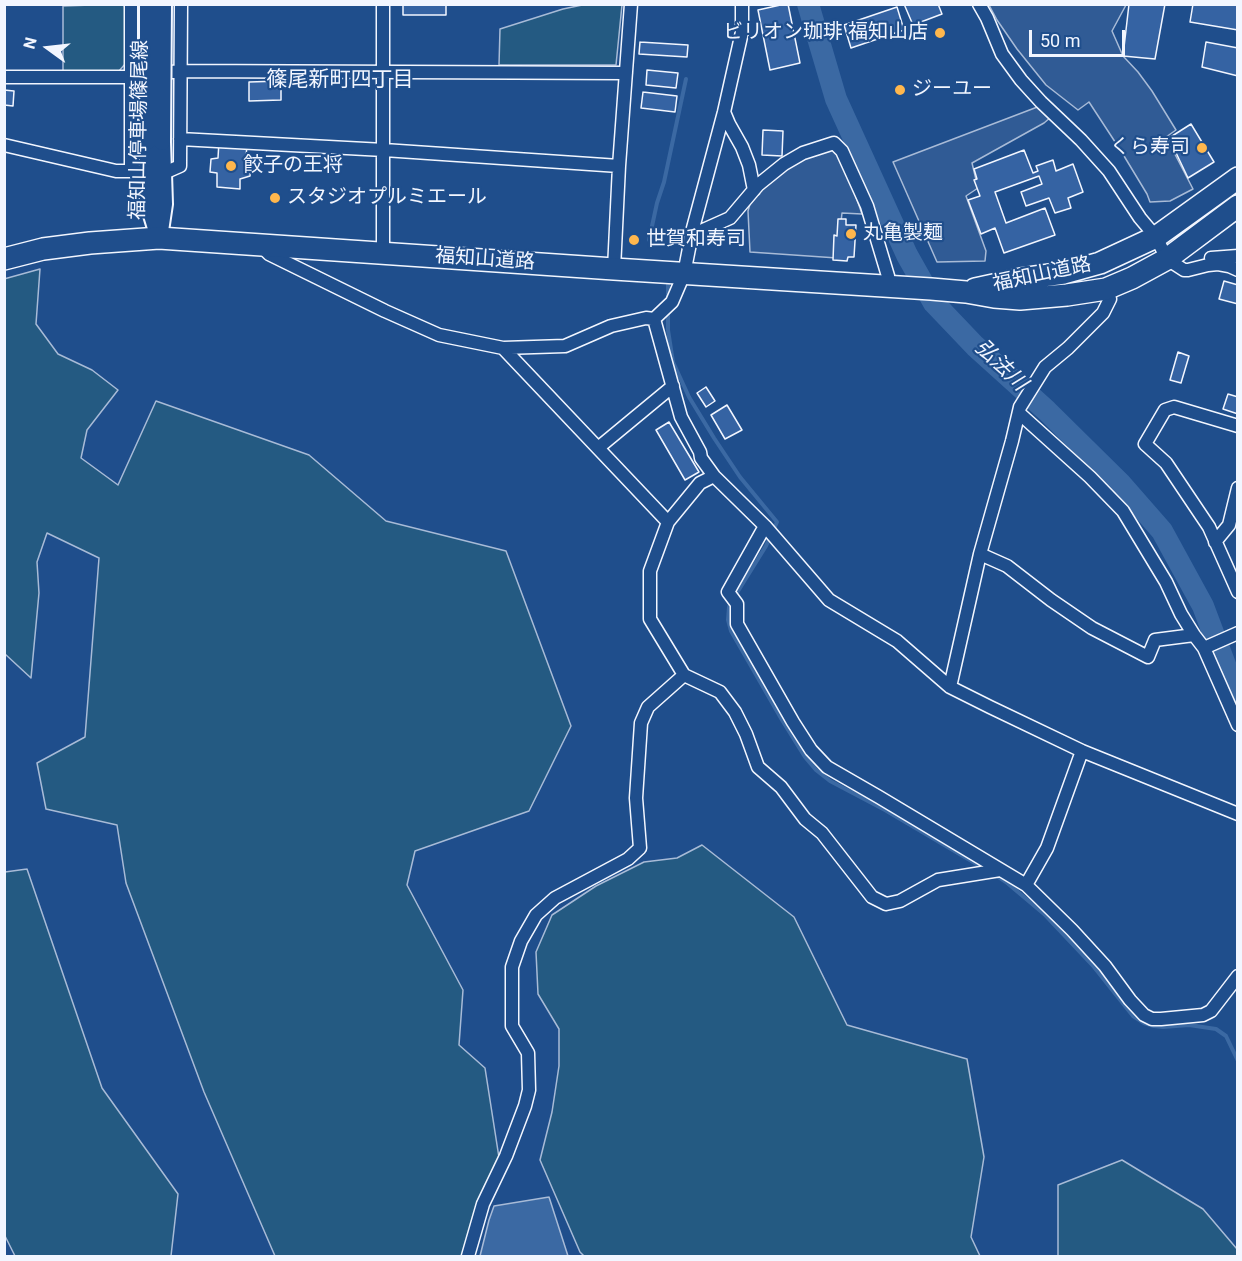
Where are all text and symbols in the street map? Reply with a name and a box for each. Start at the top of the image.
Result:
north arrow [18,18,78,78]
scale bar [1032,18,1128,56]
place label: ビリオン珈琲 福知山店 [723,21,928,45]
marker: ビリオン珈琲 福知山店 [933,26,947,40]
text: 50 m [1040,30,1080,51]
text: N [19,35,41,51]
street label: 福知山停車場篠尾線 [126,40,154,220]
district label: 篠尾新町四丁目 [267,68,413,94]
place label: ジーユー [912,78,992,102]
marker: ジーユー [893,83,907,97]
place label: くら寿司 [1110,136,1190,160]
marker: くら寿司 [1195,141,1209,155]
place label: 餃子の王将 [243,154,343,178]
marker: 餃子の王将 [224,159,238,173]
place label: スタジオプルミエール [287,186,487,210]
marker: スタジオプルミエール [268,191,282,205]
place label: 丸亀製麺 [863,222,943,246]
marker: 丸亀製麺 [844,227,858,241]
place label: 世賀和寿司 [646,228,746,252]
marker: 世賀和寿司 [627,233,641,247]
street label: 福知山道路 [434,245,536,275]
street label: 福知山道路 [991,253,1093,297]
water label: 弘法川 [969,335,1031,397]

